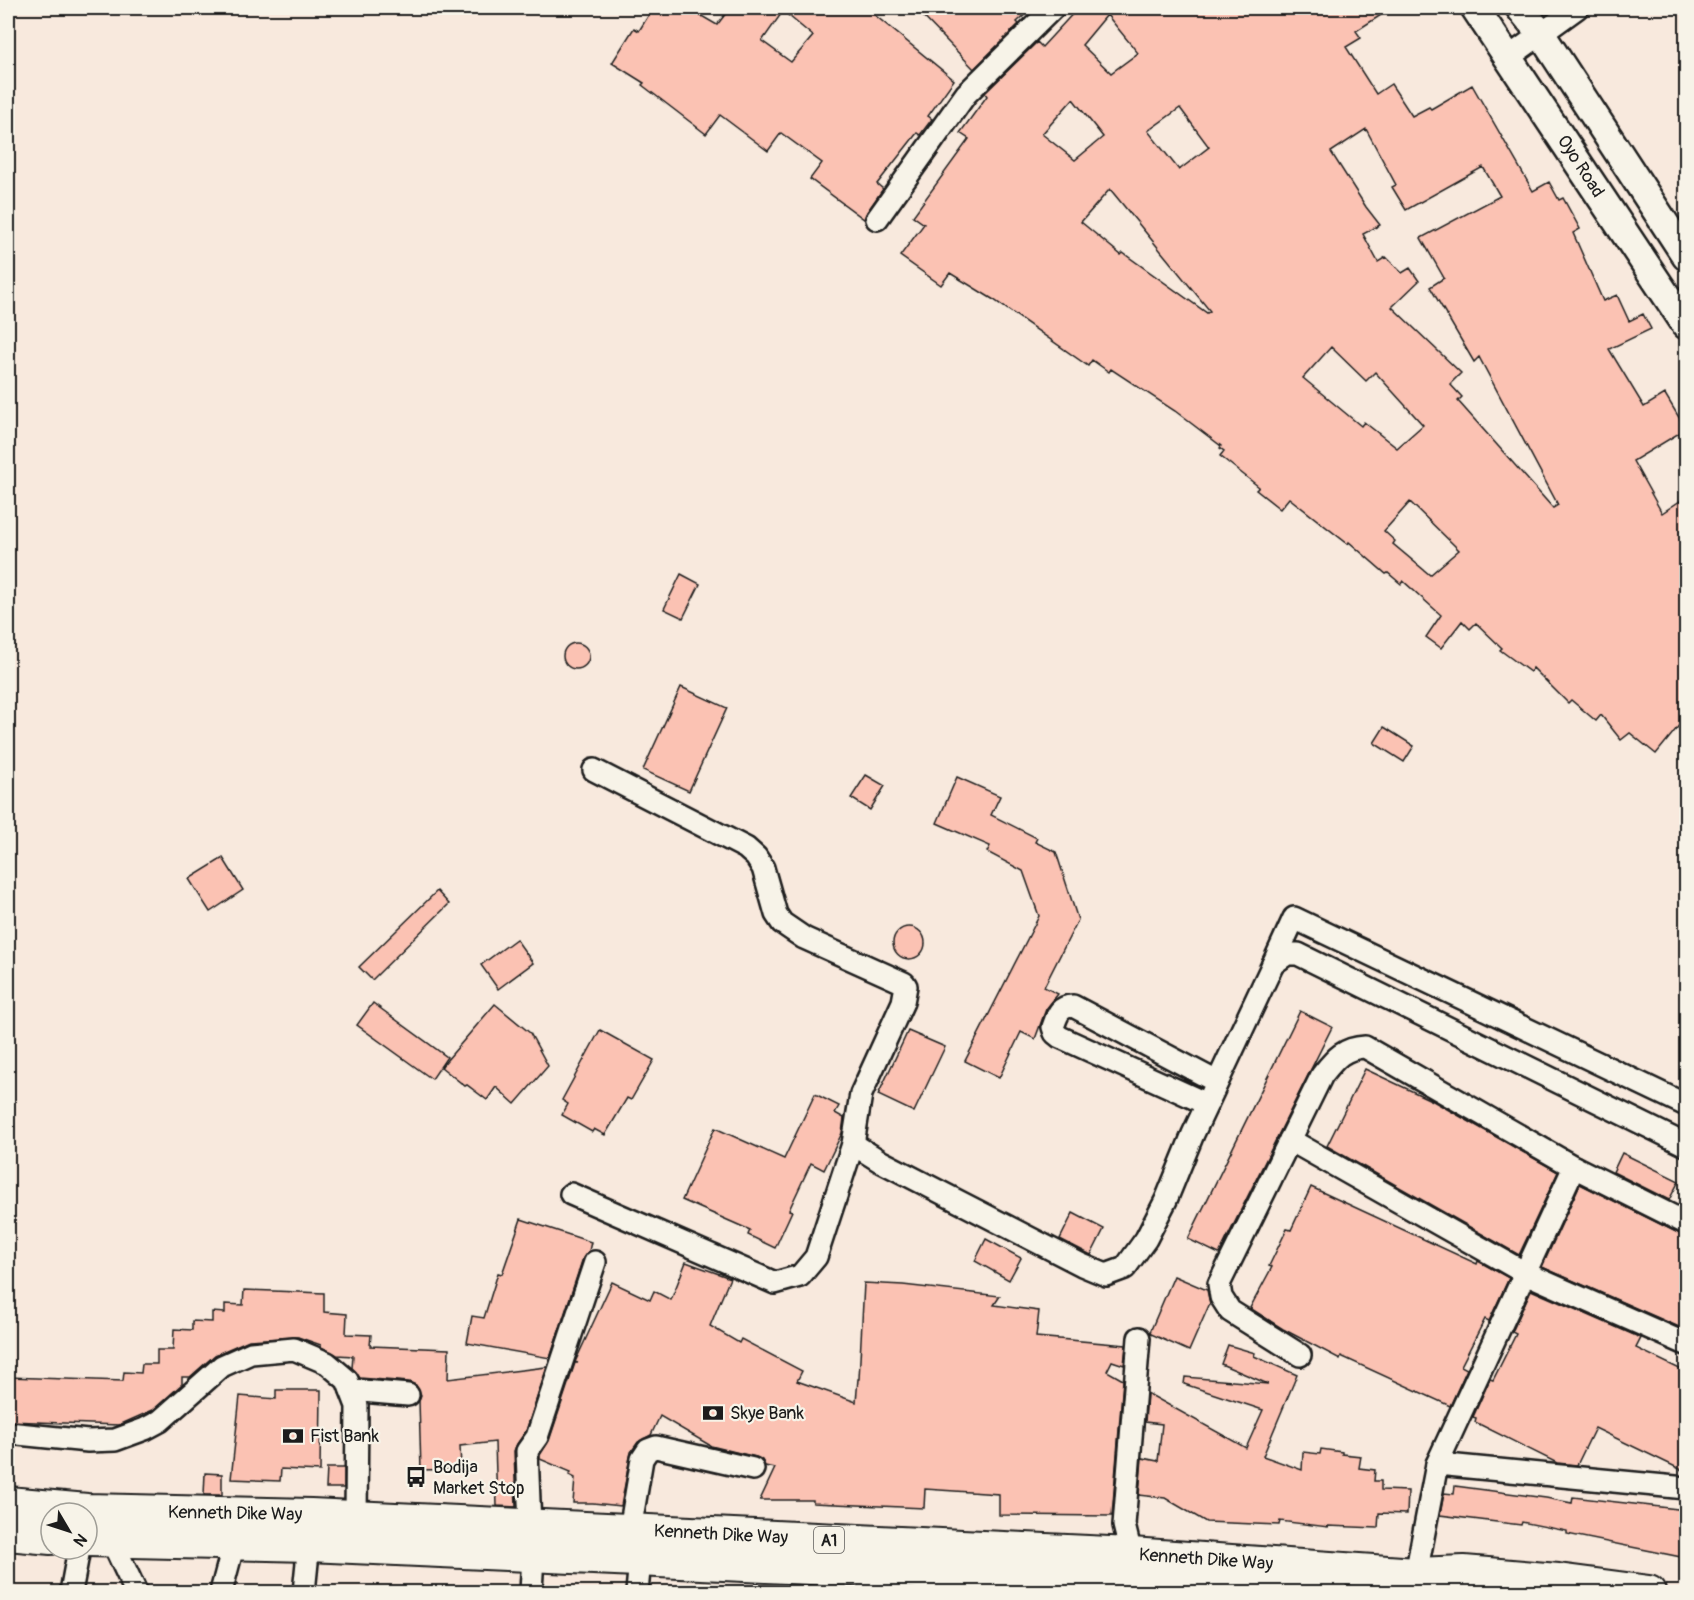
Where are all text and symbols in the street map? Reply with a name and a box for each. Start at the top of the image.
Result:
street label: Oyo Road [1552,131,1609,202]
bank icon: Skye Bank [701,1401,725,1425]
place label: Skye Bank [730,1402,805,1425]
bank icon: Fist Bank [281,1424,305,1448]
place label: Fist Bank [310,1425,379,1448]
place label: Bodija Market Stop [433,1456,524,1500]
bus stop icon: Bodija Market Stop [404,1465,428,1489]
north arrow [39,1501,99,1561]
street label: Kenneth Dike Way [168,1501,303,1526]
street label: Kenneth Dike Way [653,1519,789,1550]
road number: A1 [814,1527,844,1553]
text: N [69,1529,91,1550]
street label: Kenneth Dike Way [1138,1543,1274,1576]

